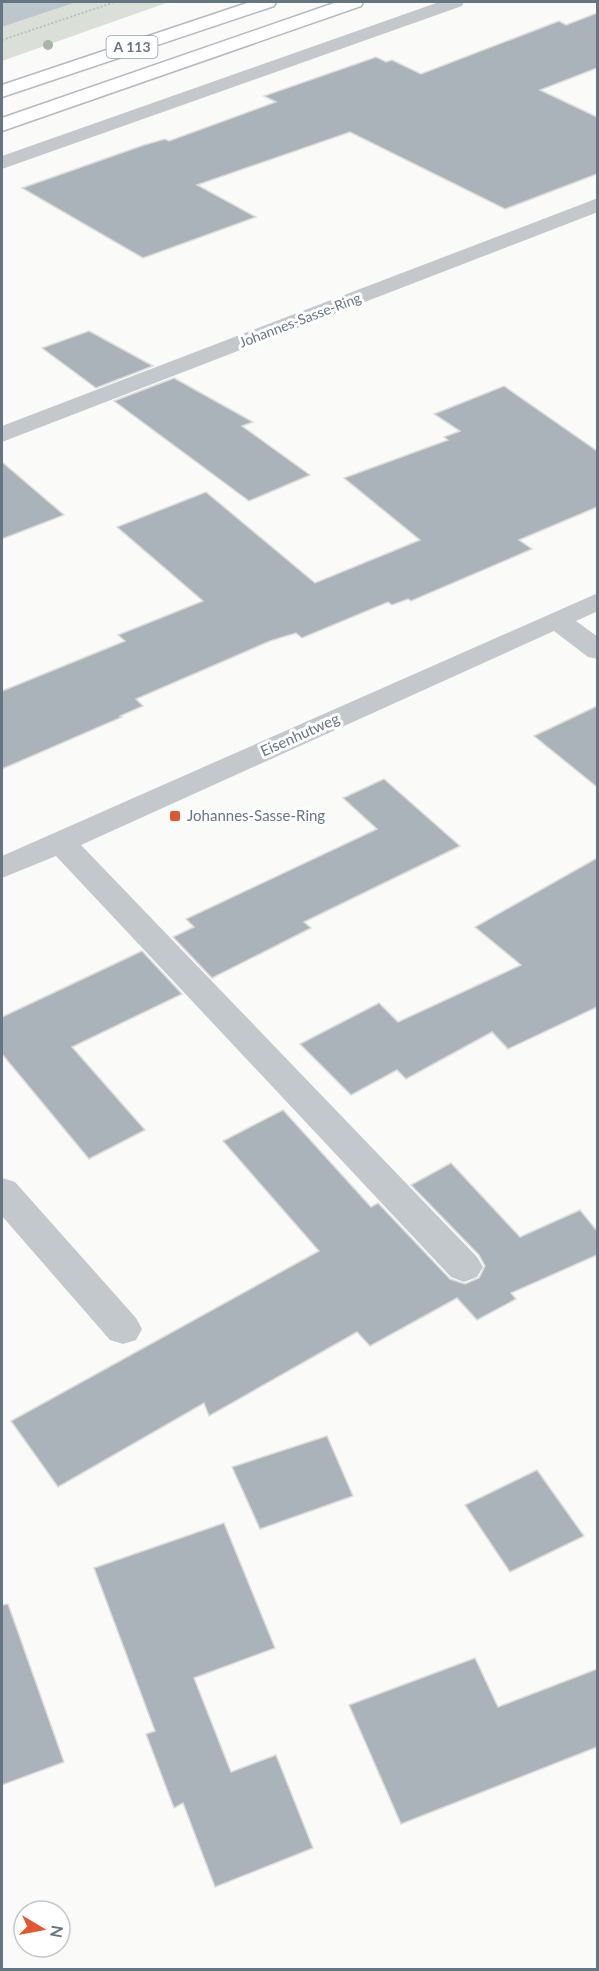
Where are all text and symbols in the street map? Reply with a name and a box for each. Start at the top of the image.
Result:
road number: A 113 [106,36,158,58]
street label: Johannes-Sasse-Ring [237,288,363,351]
street label: Eisenhutweg [257,709,342,759]
place label: Johannes-Sasse-Ring [187,806,325,824]
marker: Johannes-Sasse-Ring [168,809,182,823]
north arrow [12,1899,72,1959]
text: N [47,1924,68,1939]

